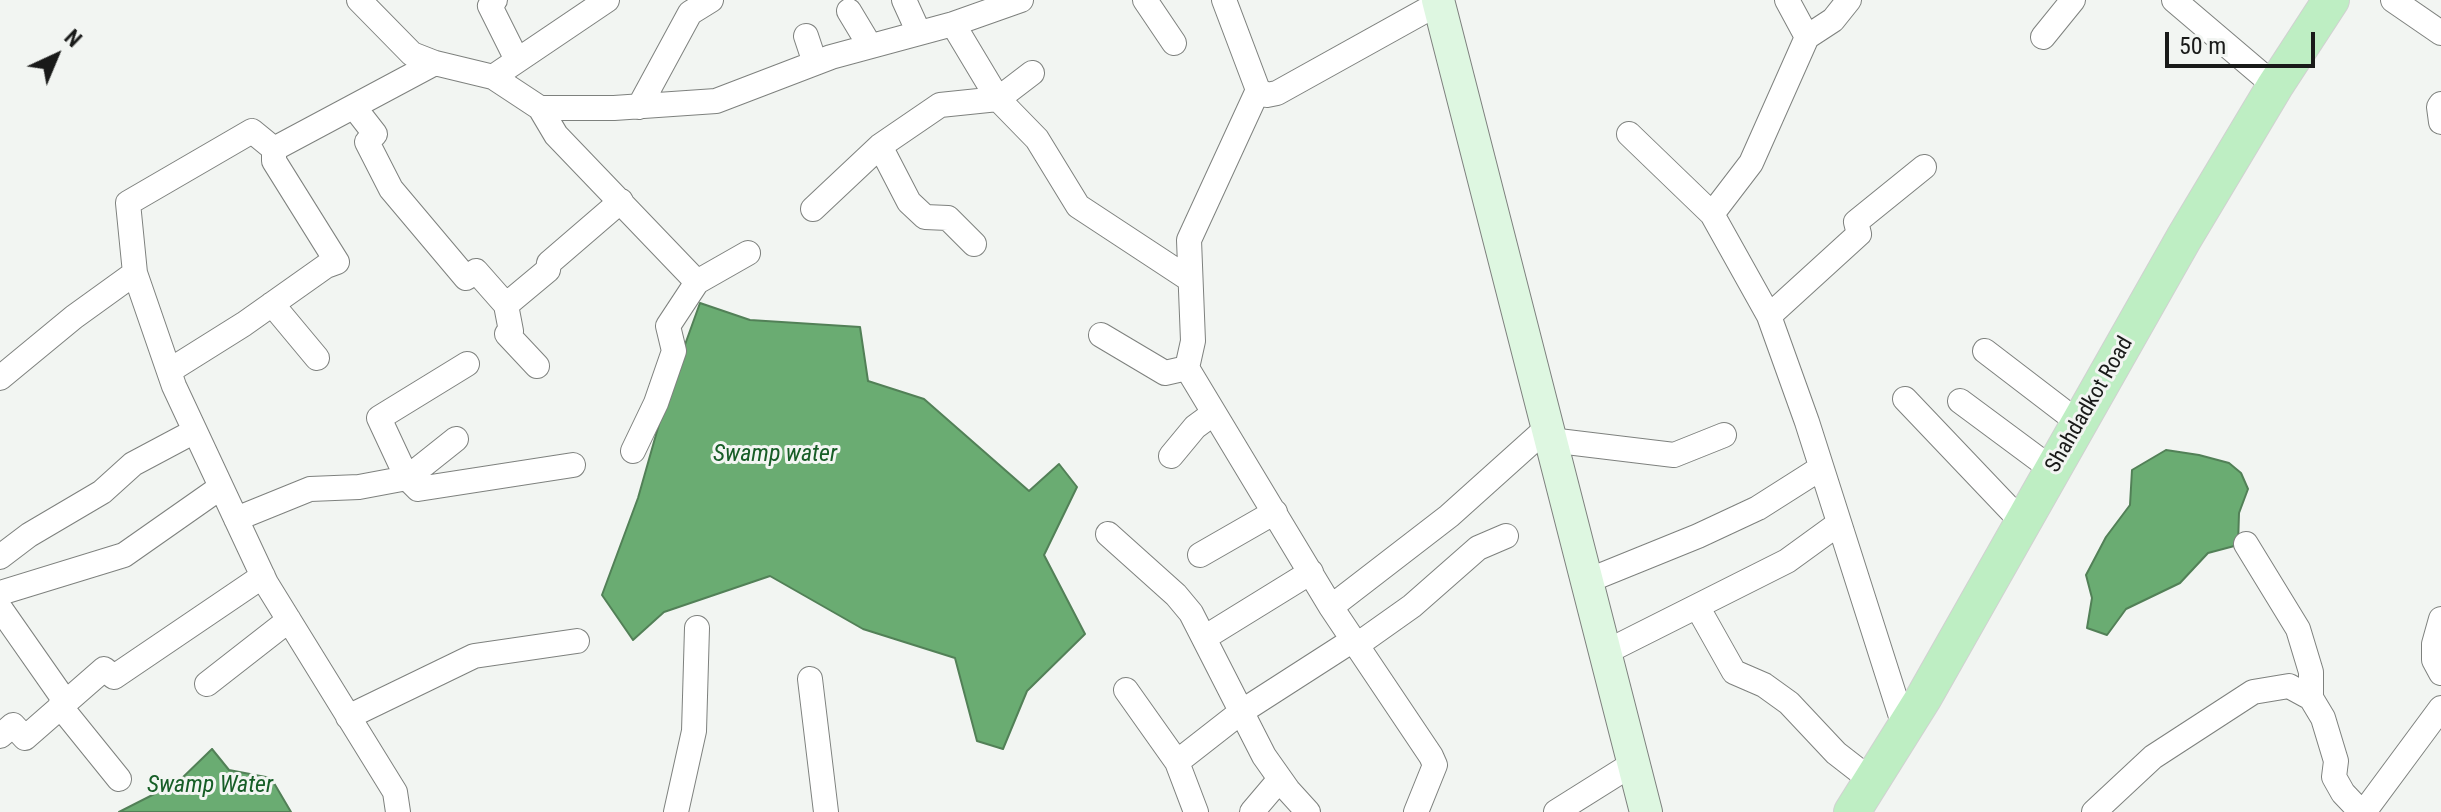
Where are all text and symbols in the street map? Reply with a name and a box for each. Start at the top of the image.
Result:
north arrow [16,16,96,96]
scale bar [2169,16,2319,66]
text: N [59,25,87,52]
text: 50 m [2179,32,2226,60]
street label: Shahdadkot Road [2041,332,2139,478]
water label: Swamp water [713,441,837,469]
water label: Swamp Water [147,772,273,800]

